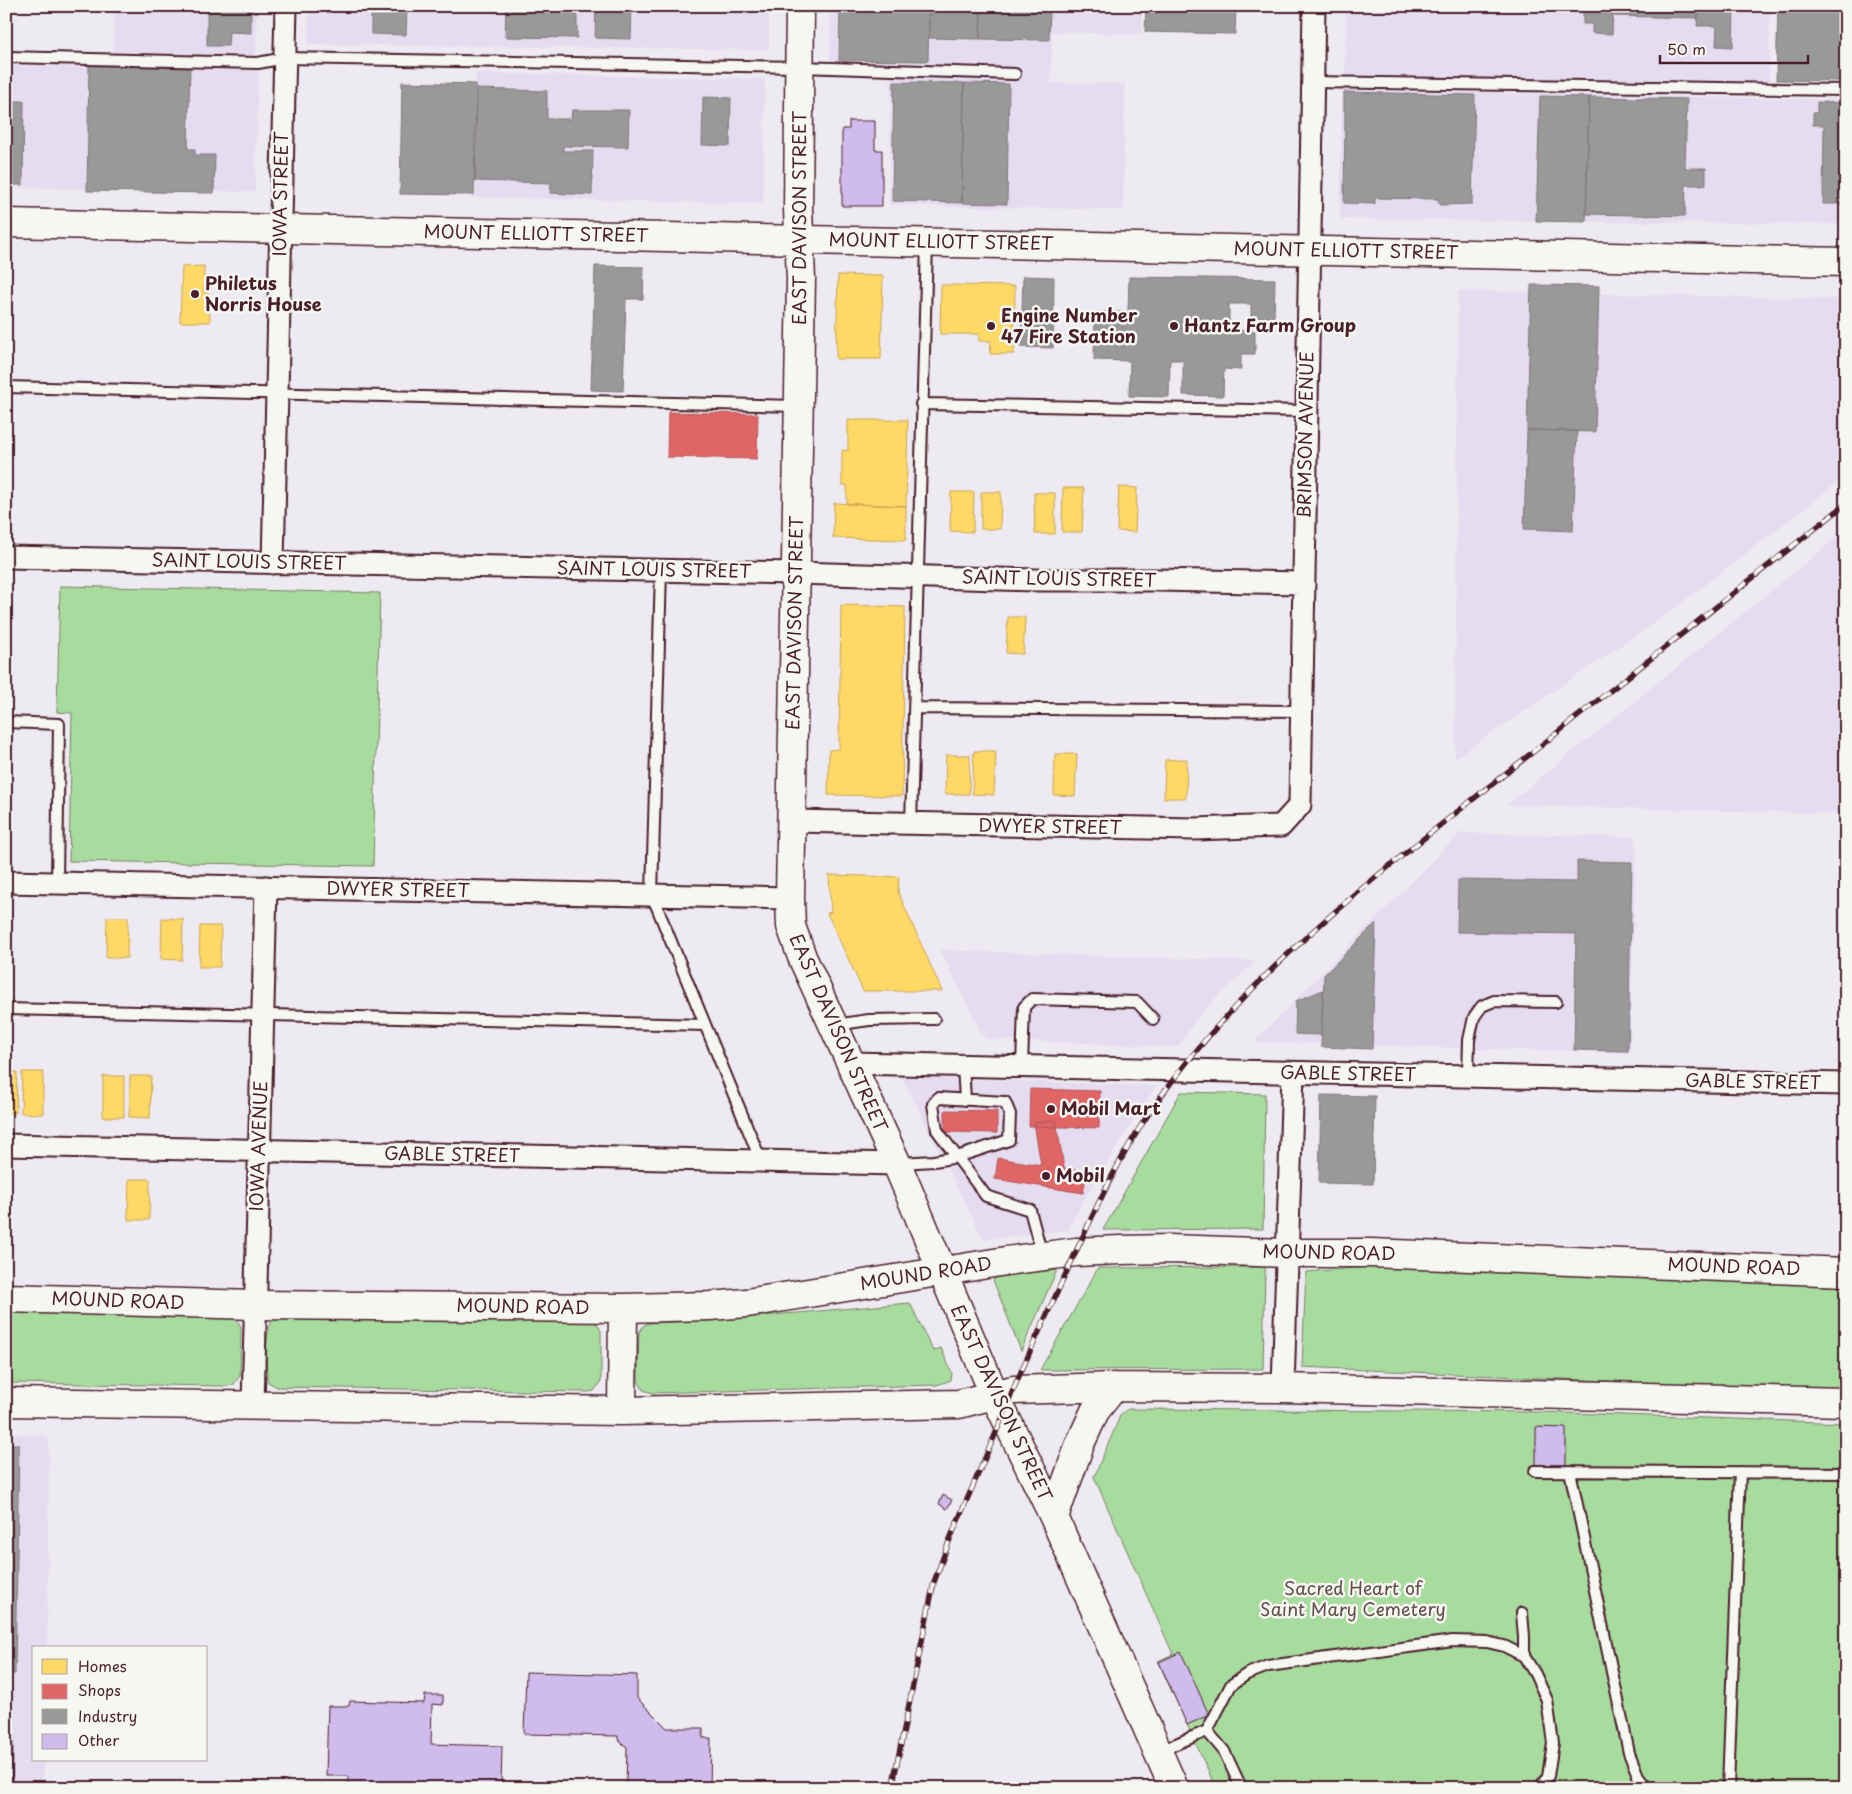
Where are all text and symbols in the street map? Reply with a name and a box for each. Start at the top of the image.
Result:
scale bar [1660,32,1807,64]
text: 50 m [1667,37,1706,60]
street label: EAST DAVISON STREET [785,110,812,325]
street label: IOWA STREET [265,131,294,257]
street label: MOUNT ELLIOTT STREET [423,217,649,248]
street label: MOUNT ELLIOTT STREET [828,225,1054,256]
street label: MOUNT ELLIOTT STREET [1233,234,1459,265]
place label: Philetus Norris House [205,269,322,317]
marker: Philetus Norris House [189,288,201,300]
place label: Engine Number 47 Fire Station [1001,301,1138,349]
place label: Hantz Farm Group [1184,311,1356,338]
marker: Engine Number 47 Fire Station [985,320,997,332]
marker: Hantz Farm Group [1168,320,1180,332]
street label: BRIMSON AVENUE [1290,351,1319,519]
street label: EAST DAVISON STREET [778,515,809,730]
street label: SAINT LOUIS STREET [151,545,347,576]
street label: SAINT LOUIS STREET [556,553,752,584]
street label: SAINT LOUIS STREET [961,562,1157,593]
street label: DWYER STREET [978,811,1123,840]
street label: DWYER STREET [326,874,471,903]
street label: EAST DAVISON STREET [783,929,896,1137]
street label: GABLE STREET [1280,1058,1416,1087]
street label: GABLE STREET [1685,1066,1821,1095]
street label: IOWA AVENUE [242,1080,273,1212]
place label: Mobil Mart [1061,1094,1161,1121]
marker: Mobil Mart [1045,1103,1057,1115]
street label: GABLE STREET [384,1139,520,1168]
place label: Mobil [1056,1161,1105,1188]
marker: Mobil [1040,1170,1052,1182]
street label: MOUND ROAD [1262,1237,1396,1266]
street label: MOUND ROAD [858,1249,994,1296]
street label: MOUND ROAD [1667,1250,1801,1281]
street label: MOUND ROAD [51,1284,185,1315]
street label: MOUND ROAD [456,1291,590,1320]
street label: EAST DAVISON STREET [945,1300,1060,1506]
park label: Sacred Heart of Saint Mary Cemetery [1260,1574,1446,1622]
legend [32,1646,208,1762]
text: Homes [78,1654,127,1677]
text: Shops [78,1678,121,1701]
text: Industry [78,1704,137,1727]
text: Other [78,1728,119,1751]

